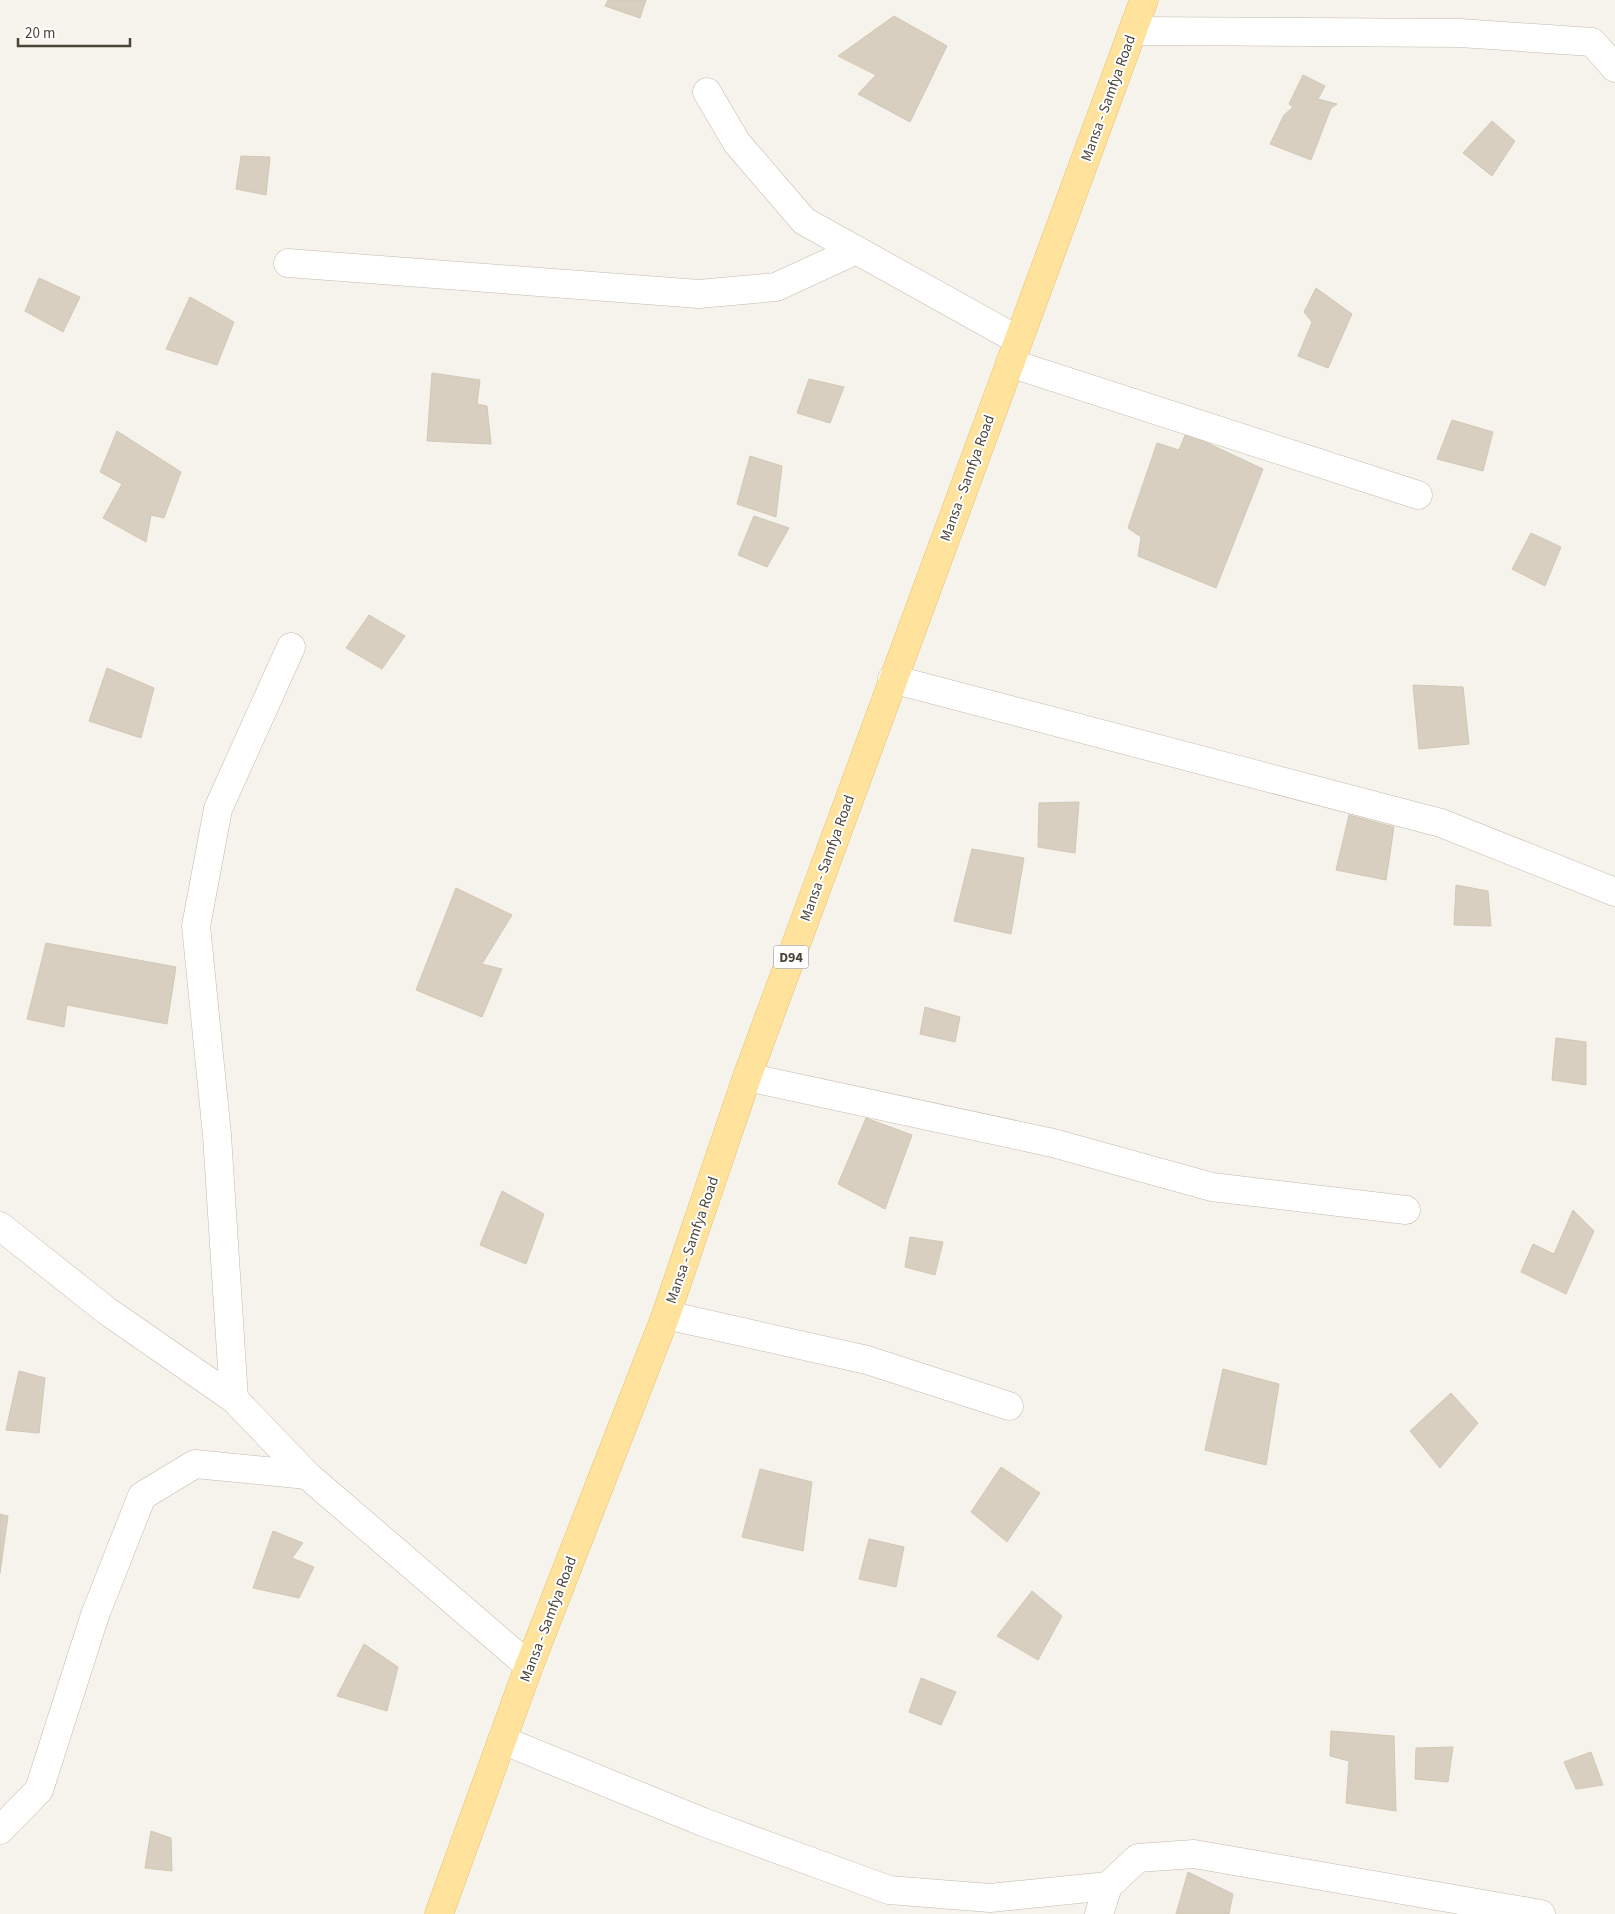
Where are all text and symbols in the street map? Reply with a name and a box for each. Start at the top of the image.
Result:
scale bar [18,15,130,47]
text: 20 m [25,23,55,44]
street label: Mansa - Samfya Road [1076,32,1141,164]
street label: Mansa - Samfya Road [935,412,1000,544]
street label: Mansa - Samfya Road [795,792,860,924]
road number: D94 [774,946,808,969]
street label: Mansa - Samfya Road [661,1174,724,1306]
street label: Mansa - Samfya Road [515,1553,582,1685]

